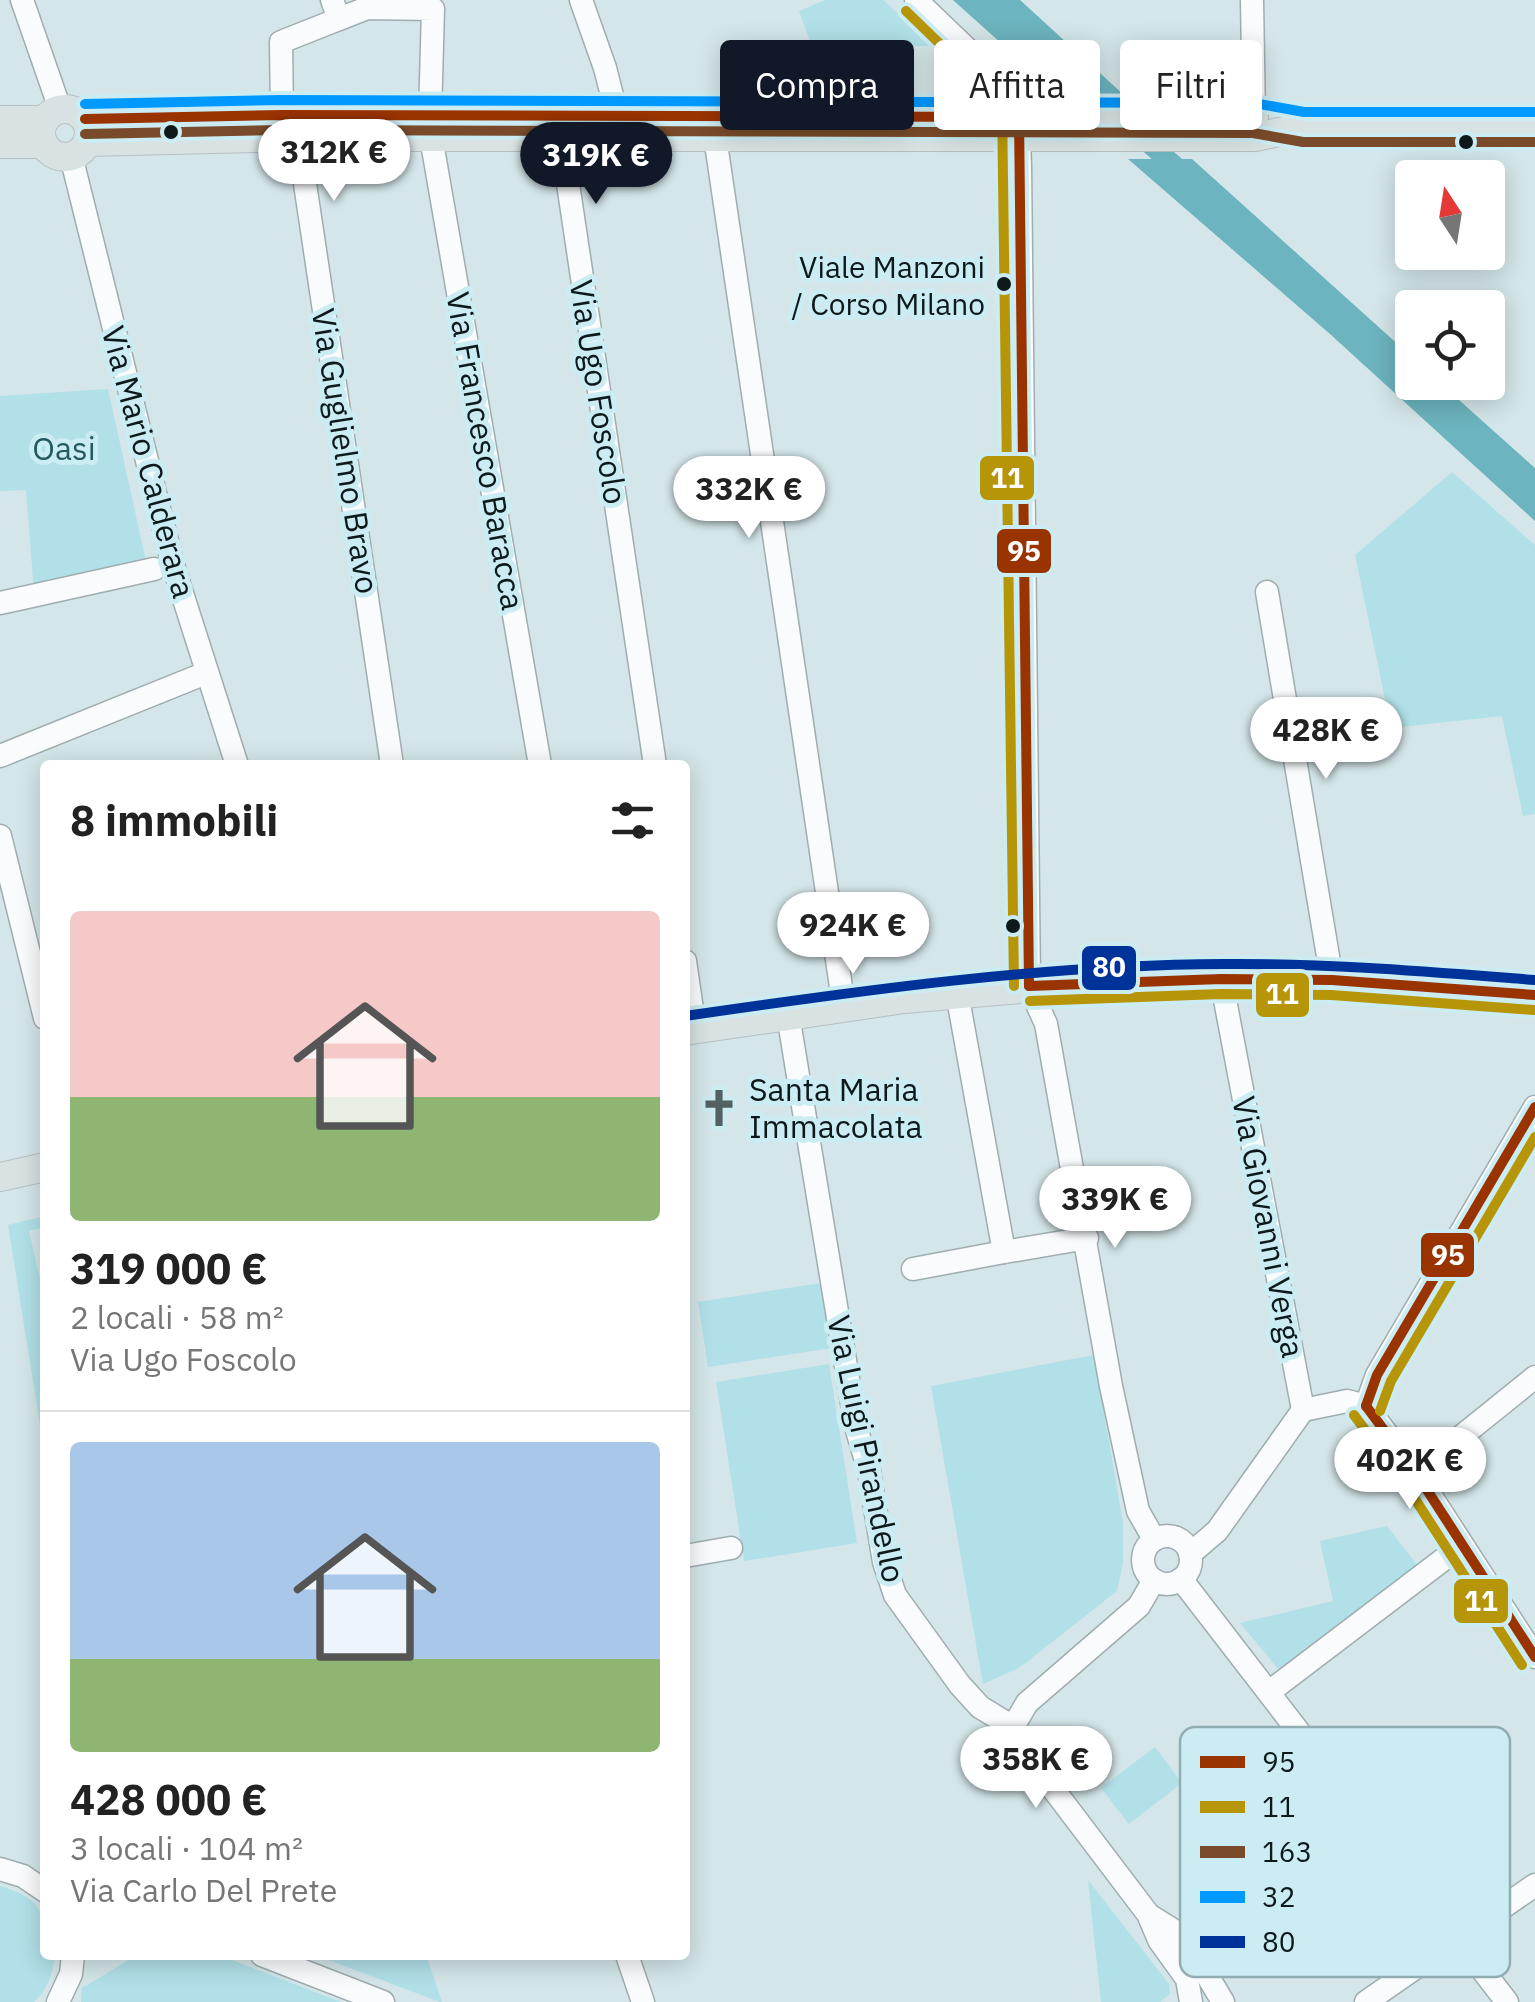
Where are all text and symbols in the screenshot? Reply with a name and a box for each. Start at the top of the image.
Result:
chip: Compra [720,40,914,130]
chip: Affitta [934,40,1100,130]
chip: Filtri [1120,40,1262,130]
pin: 312K € [253,119,415,204]
unlabelled marker [161,122,181,142]
pin: 319K € [515,122,677,207]
text: 312K € [280,130,388,172]
unlabelled marker [1456,132,1476,152]
text: 319K € [542,133,650,175]
north arrow [1395,160,1505,270]
map controls [1395,160,1505,400]
place label: Viale Manzoni / Corso Milano [792,247,985,323]
marker: Viale Manzoni / Corso Milano [994,274,1014,294]
street label: Via Ugo Foscolo [561,277,637,507]
street label: Via Francesco Baracca [437,288,535,613]
button: locate [1395,290,1505,400]
street label: Via Guglielmo Bravo [303,305,389,597]
street label: Via Mario Calderara [92,321,205,602]
park label: Oasi [32,427,96,469]
line badge: 11 [978,454,1036,502]
pin: 332K € [668,456,830,541]
text: 11 [990,459,1024,496]
text: 332K € [695,467,803,509]
line badge: 95 [995,527,1053,575]
text: 95 [1007,532,1041,569]
pin: 428K € [1245,697,1407,782]
text: 428K € [1272,708,1380,750]
text: 8 immobili [70,793,278,848]
icon: filters [605,793,660,848]
pin: 924K € [772,892,934,977]
text: 924K € [799,903,907,945]
unlabelled marker [1003,916,1023,936]
line badge: 80 [1080,944,1138,992]
text: 80 [1092,948,1126,985]
line badge: 11 [1254,971,1311,1019]
text: 11 [1265,975,1299,1012]
icon: home [275,976,455,1156]
place label: Santa Maria Immacolata [749,1068,923,1147]
church icon: Santa Maria Immacolata [698,1087,740,1129]
street label: Via Giovanni Verga [1223,1092,1315,1361]
pin: 339K € [1034,1166,1196,1251]
text: 339K € [1061,1177,1169,1219]
line badge: 95 [1419,1231,1476,1279]
text: 95 [1431,1236,1465,1273]
text: 319 000 € [70,1241,267,1296]
text: 2 locali · 58 m² [70,1296,284,1338]
street label: Via Luigi Pirandello [818,1311,916,1586]
text: Via Ugo Foscolo [70,1338,297,1380]
pin: 402K € [1329,1427,1491,1512]
text: 402K € [1356,1438,1464,1480]
icon: home [275,1507,455,1687]
line badge: 11 [1452,1577,1510,1625]
text: 11 [1464,1582,1498,1619]
pin: 358K € [955,1726,1117,1811]
legend [1180,1727,1510,1977]
text: 358K € [982,1737,1090,1779]
text: 95 [1262,1743,1296,1780]
text: 428 000 € [70,1772,267,1827]
text: 11 [1262,1788,1296,1825]
text: 3 locali · 104 m² [70,1827,303,1869]
text: 163 [1262,1833,1312,1870]
text: Via Carlo Del Prete [70,1869,337,1911]
text: 32 [1262,1878,1296,1915]
text: 80 [1262,1923,1296,1960]

